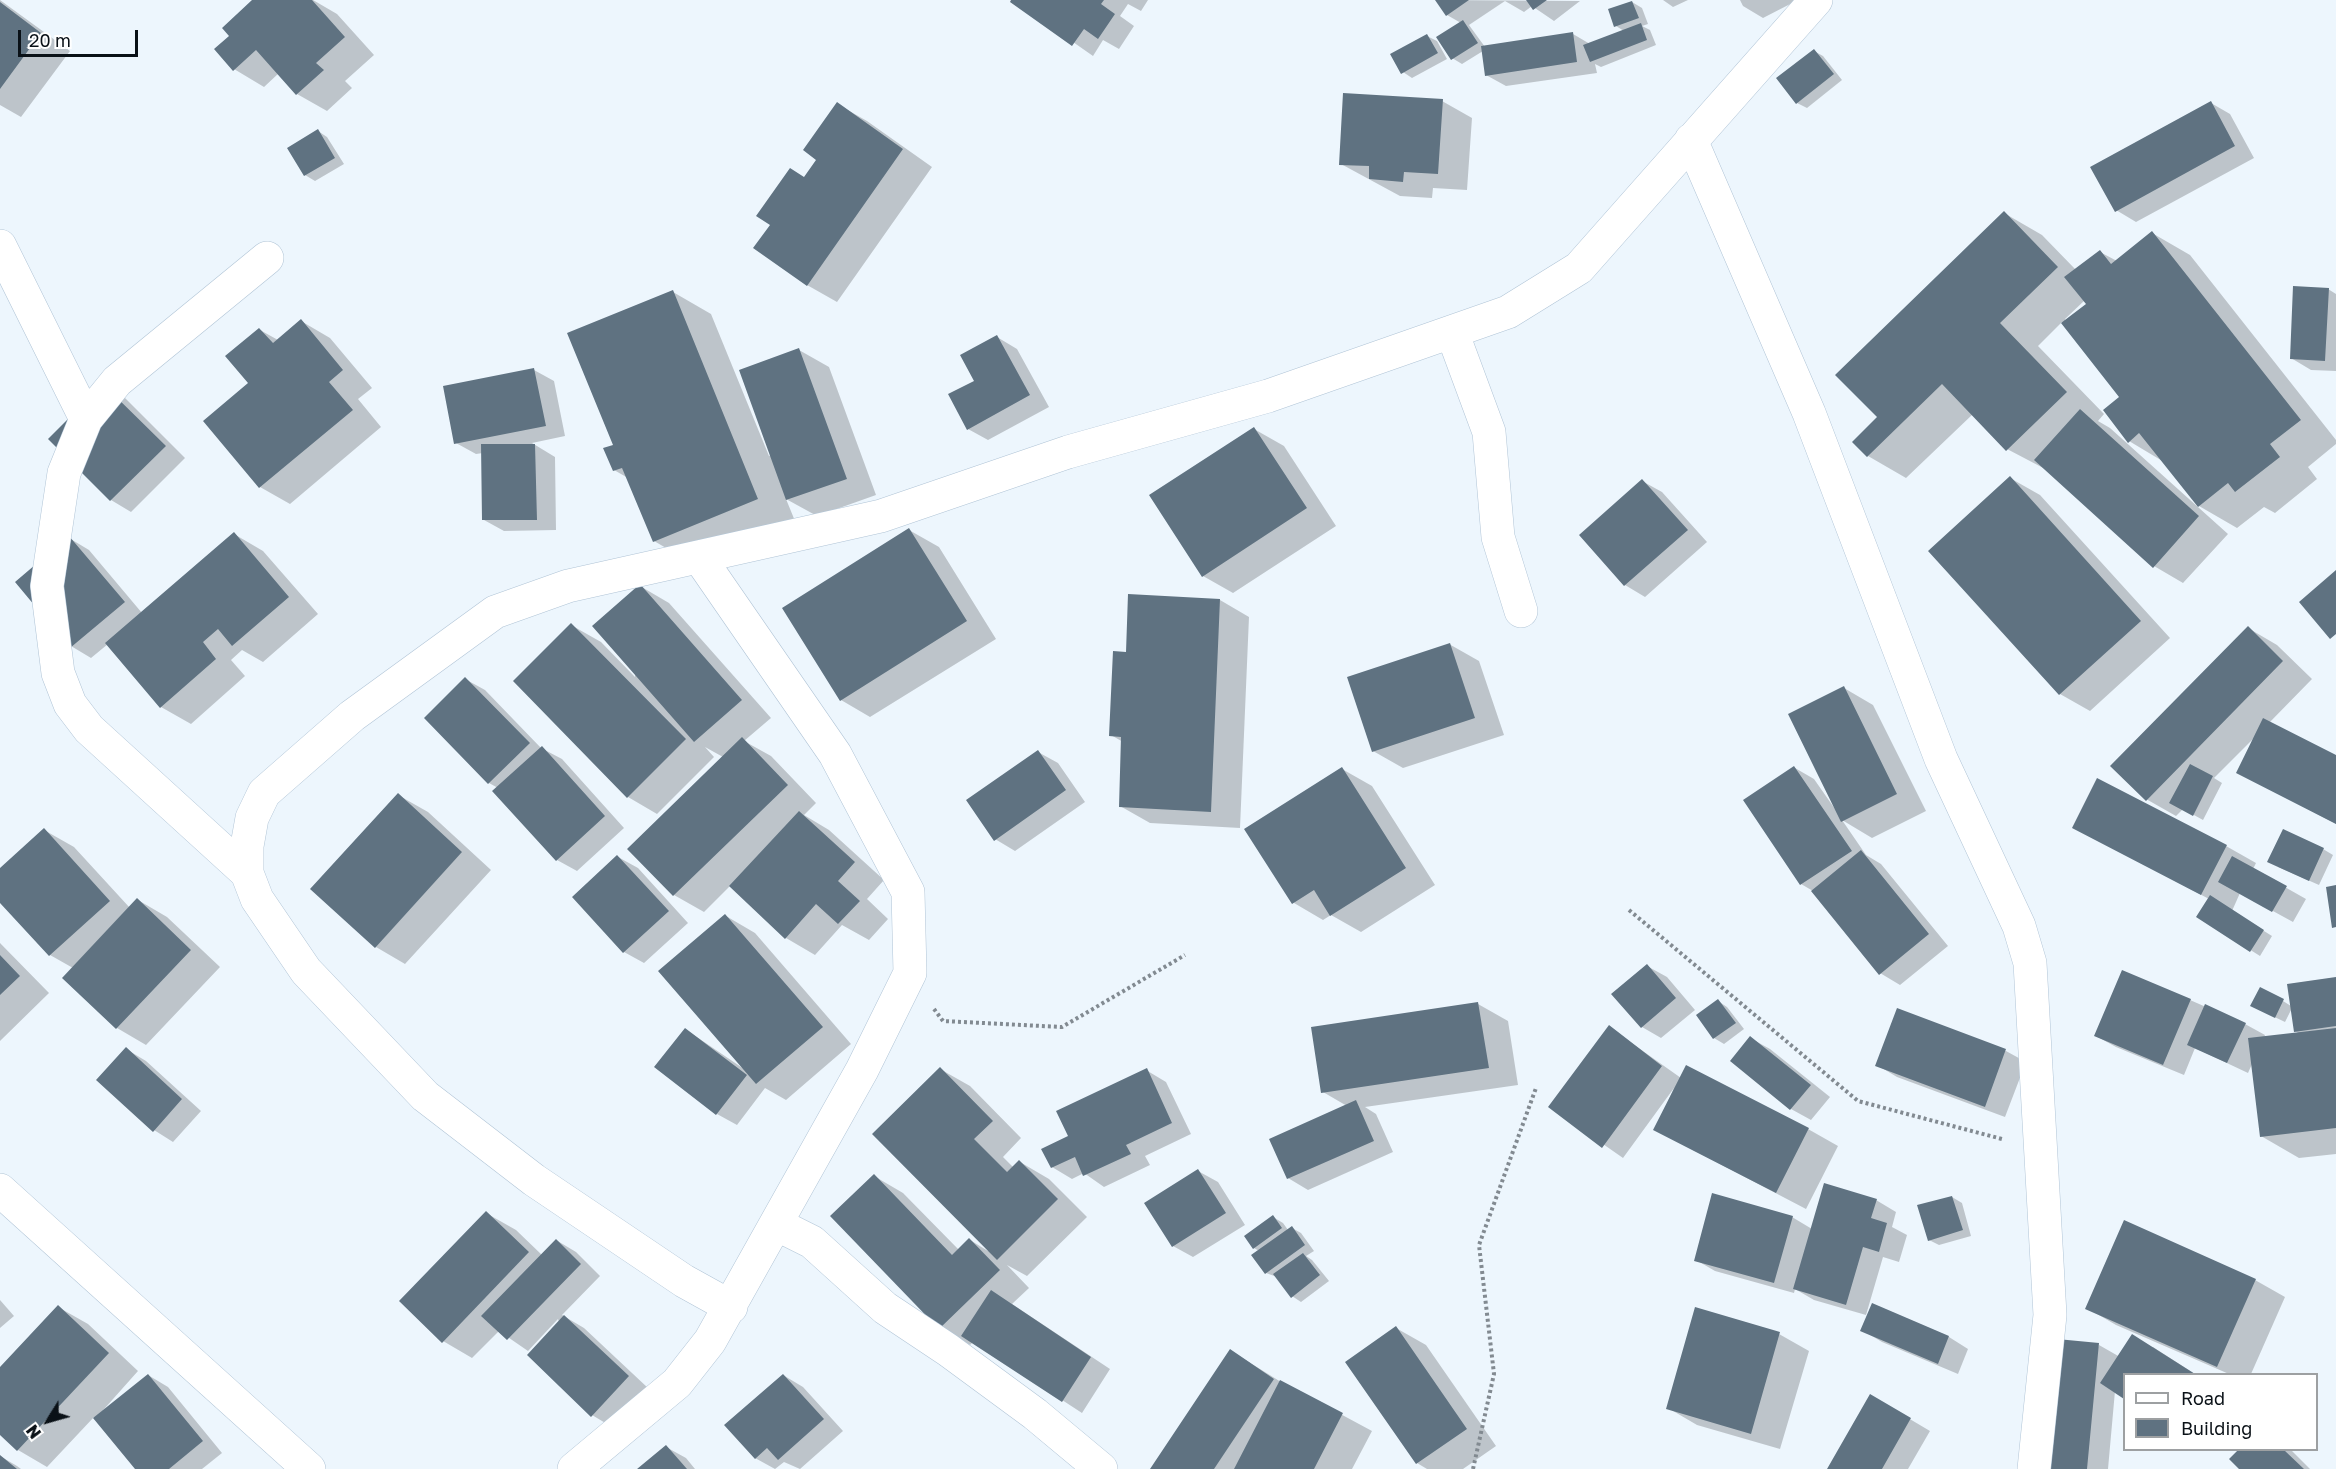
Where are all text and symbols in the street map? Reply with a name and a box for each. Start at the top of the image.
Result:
scale bar [21,18,141,56]
text: 20 m [29,29,71,51]
legend [2123,1373,2318,1451]
text: Road [2181,1387,2225,1409]
north arrow [18,1391,78,1451]
text: Building [2181,1417,2252,1439]
text: N [22,1421,45,1443]

